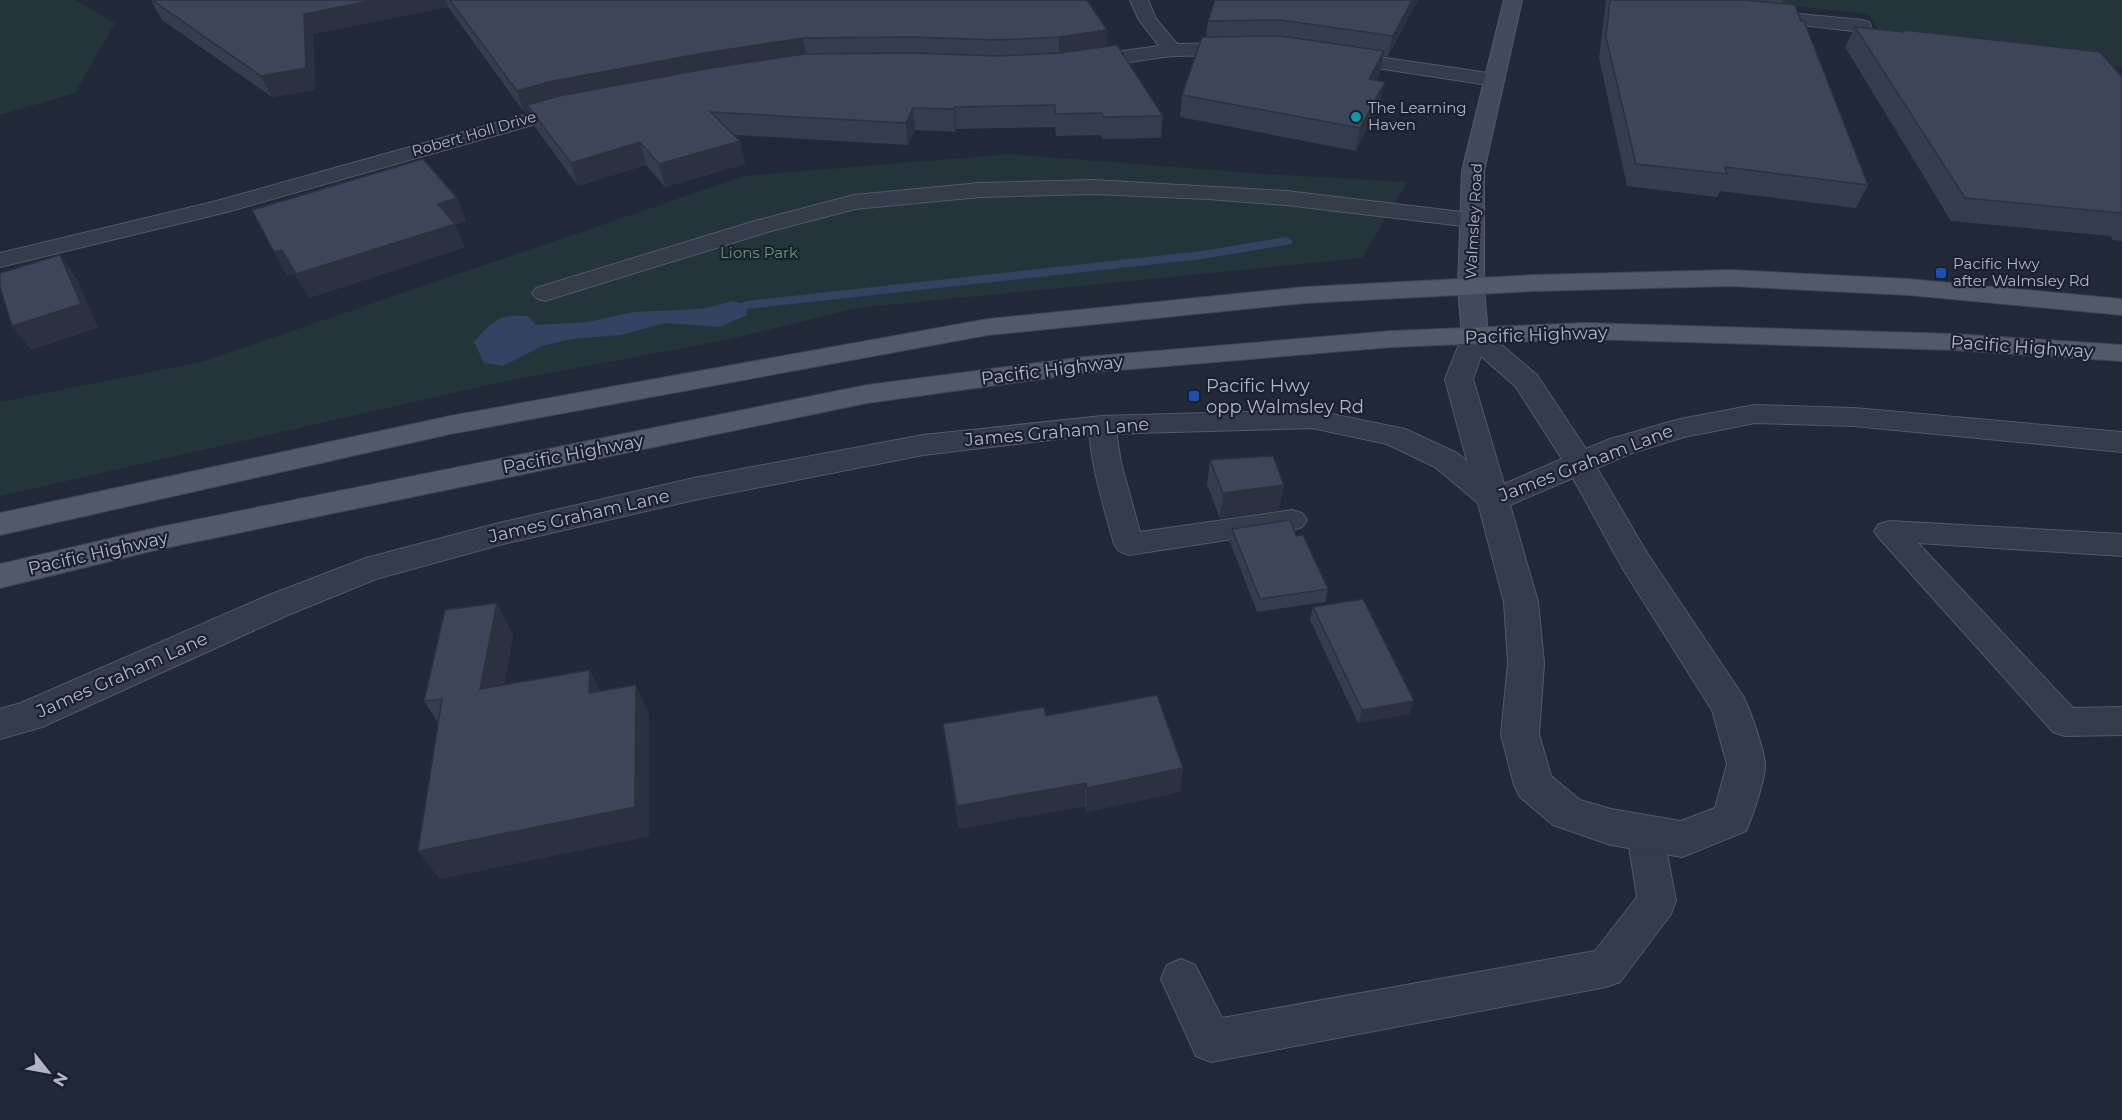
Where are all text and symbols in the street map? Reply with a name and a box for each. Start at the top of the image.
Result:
place label: The Learning Haven [1368,98,1467,134]
street label: Robert Holl Drive [409,107,538,160]
marker: The Learning Haven [1349,110,1363,124]
street label: Walmsley Road [1461,162,1486,280]
park label: Lions Park [720,243,798,262]
place label: Pacific Hwy after Walmsley Rd [1953,254,2090,290]
marker: Pacific Hwy after Walmsley Rd [1934,266,1948,280]
street label: Pacific Highway [1464,322,1608,348]
street label: Pacific Highway [1950,331,2094,363]
street label: Pacific Highway [980,350,1125,390]
place label: Pacific Hwy opp Walmsley Rd [1206,375,1364,418]
marker: Pacific Hwy opp Walmsley Rd [1187,389,1201,403]
street label: James Graham Lane [963,413,1150,451]
street label: James Graham Lane [1495,420,1676,507]
street label: Pacific Highway [501,430,646,478]
street label: James Graham Lane [485,484,672,548]
street label: Pacific Highway [26,526,170,580]
street label: James Graham Lane [32,627,211,723]
north arrow [18,1042,78,1102]
text: N [49,1069,72,1090]

